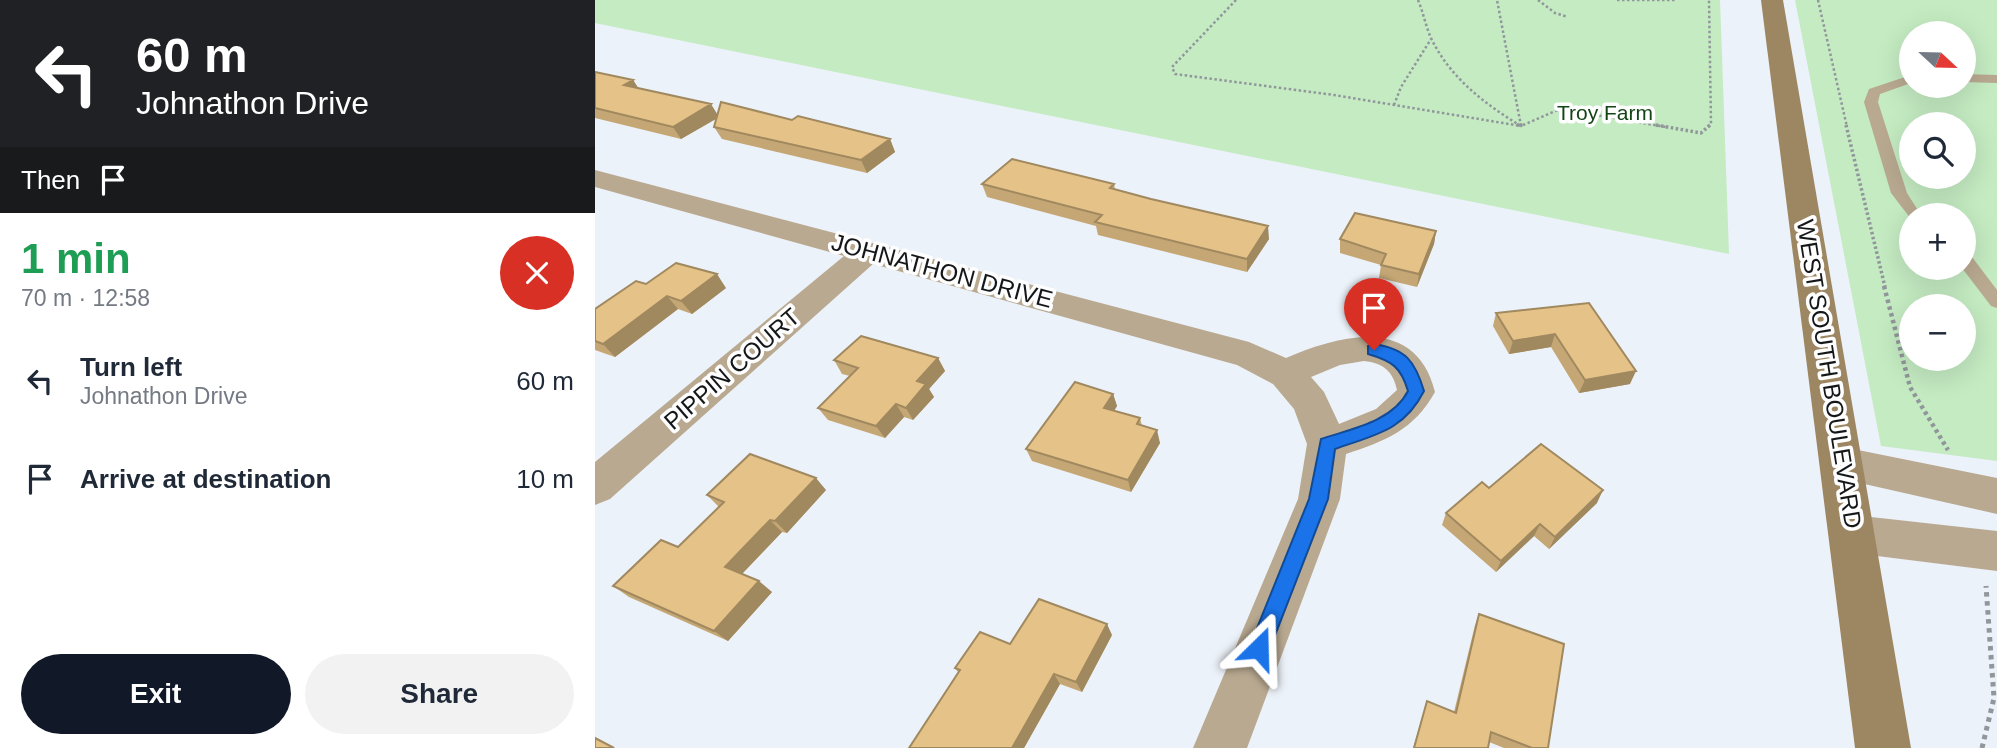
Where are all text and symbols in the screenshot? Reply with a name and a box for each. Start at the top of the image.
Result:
north arrow [1899,21,1976,98]
map controls [1899,21,1976,371]
icon: left [21,28,112,119]
text: 60 m [136,28,248,82]
text: Johnathon Drive [136,85,369,121]
park label: Troy Farm [1557,101,1653,124]
button: search [1899,112,1976,189]
icon: arrive [94,161,132,199]
text: Then [21,165,80,195]
button: + [1899,203,1976,280]
street label: WEST SOUTH BOULEVARD [1792,217,1867,530]
street label: JOHNATHON DRIVE [829,228,1056,313]
text: 1 min [21,235,131,282]
button: close [500,236,574,310]
pin [1344,278,1404,350]
text: 70 m · 12:58 [21,285,150,311]
icon: arrive [1355,289,1393,327]
button: − [1899,294,1976,371]
street label: PIPPIN COURT [659,302,805,435]
text: Turn left [80,352,182,382]
icon: left [21,362,59,400]
text: 60 m [516,366,574,396]
text: Johnathon Drive [80,383,248,409]
icon: arrive [21,460,59,498]
text: Arrive at destination [80,464,331,494]
text: 10 m [516,464,574,494]
position arrow [1222,611,1296,685]
button: Exit [21,654,291,734]
button: Share [305,654,574,734]

